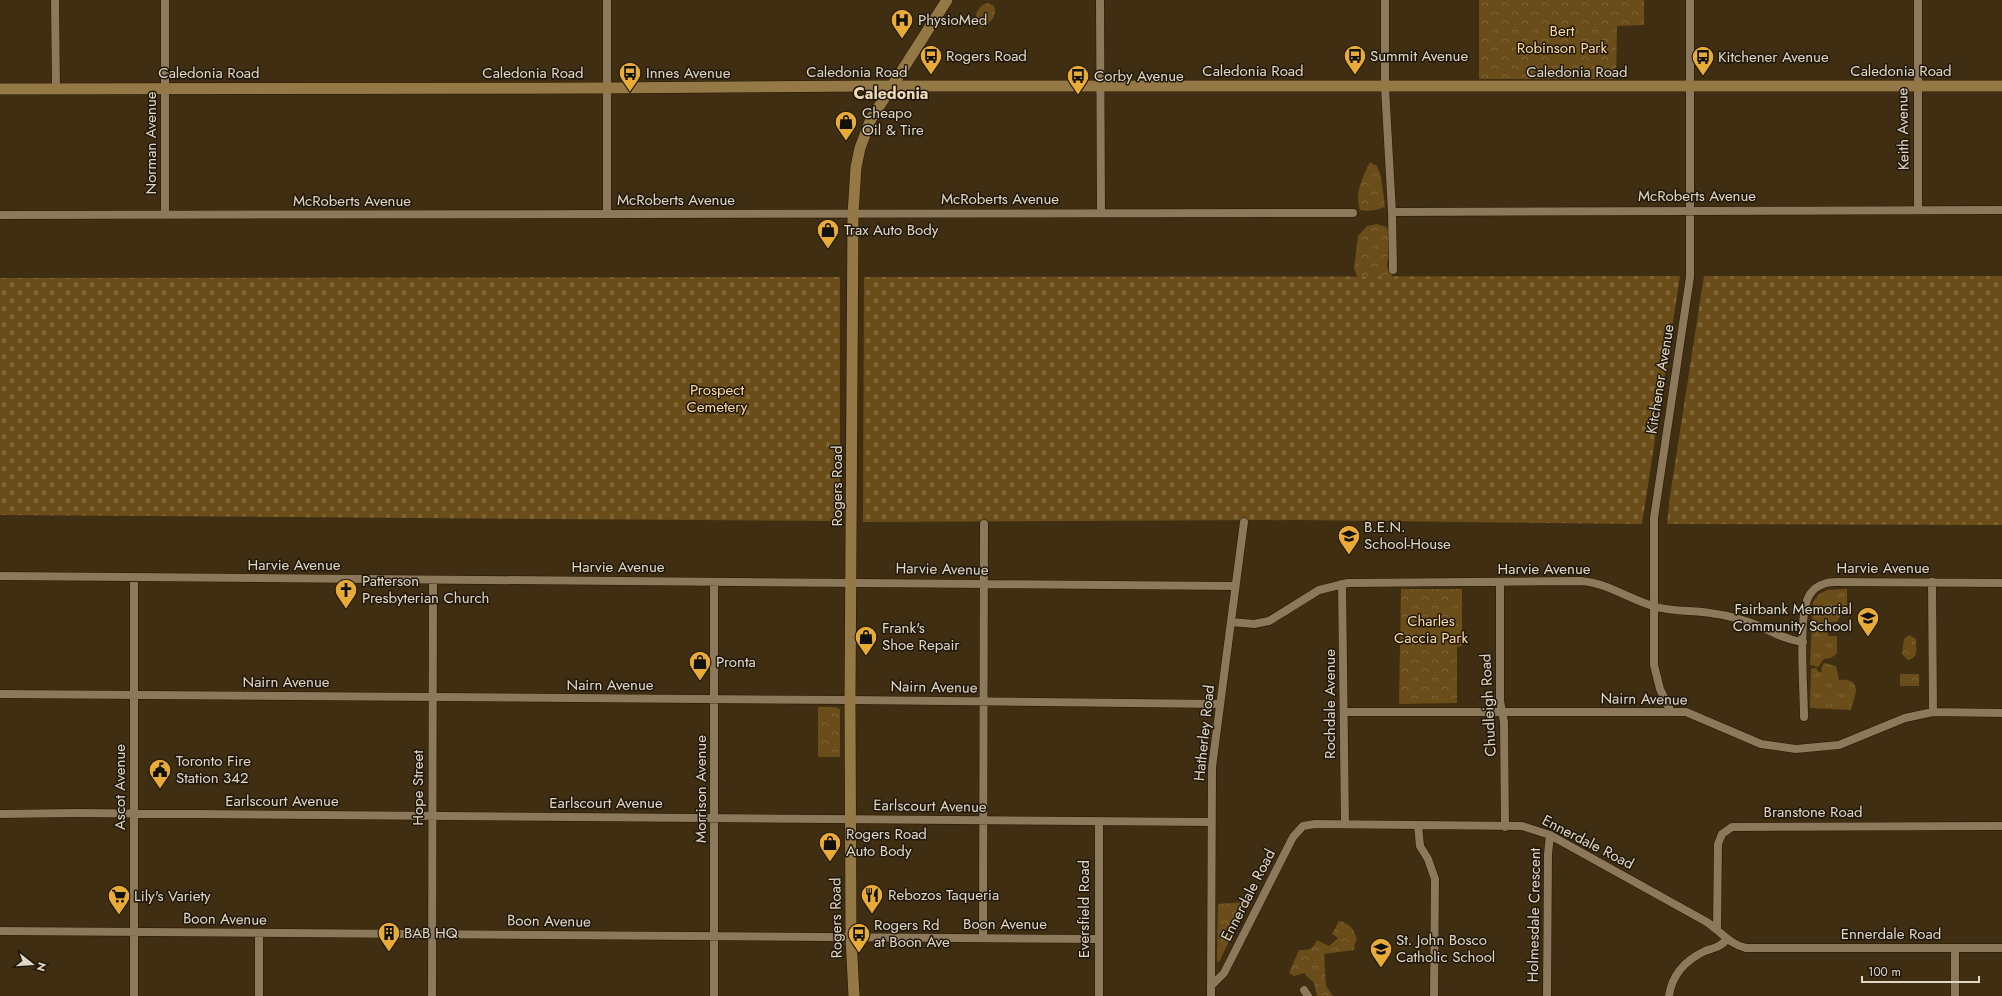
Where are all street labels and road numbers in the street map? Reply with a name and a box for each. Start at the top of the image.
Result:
street label: Caledonia Road [1202,60,1304,82]
street label: Caledonia Road [1850,60,1952,82]
street label: Caledonia Road [806,61,908,83]
street label: Caledonia Road [1526,61,1628,83]
street label: Caledonia Road [158,62,260,84]
street label: Caledonia Road [482,62,584,84]
street label: Keith Avenue [1891,87,1915,170]
street label: Norman Avenue [140,91,162,194]
street label: McRoberts Avenue [1638,185,1756,207]
street label: McRoberts Avenue [941,188,1059,210]
street label: McRoberts Avenue [617,189,735,211]
street label: McRoberts Avenue [293,190,411,212]
street label: Kitchener Avenue [1640,322,1680,435]
street label: Rogers Road [826,446,848,526]
street label: Harvie Avenue [248,554,341,576]
street label: Harvie Avenue [572,556,665,578]
street label: Harvie Avenue [895,557,989,581]
street label: Harvie Avenue [1837,557,1930,579]
street label: Harvie Avenue [1498,558,1591,580]
street label: Rochdale Avenue [1319,649,1341,759]
street label: Chudleigh Road [1474,653,1502,757]
street label: Nairn Avenue [243,671,330,693]
street label: Nairn Avenue [567,674,654,696]
street label: Nairn Avenue [890,675,978,699]
street label: Hatherley Road [1188,684,1220,782]
street label: Nairn Avenue [1600,687,1688,711]
street label: Morrison Avenue [690,735,712,843]
street label: Ascot Avenue [109,744,131,830]
street label: Hope Street [407,750,429,826]
street label: Earlscourt Avenue [225,790,339,812]
street label: Earlscourt Avenue [549,792,663,814]
street label: Earlscourt Avenue [873,794,987,818]
street label: Branstone Road [1764,801,1862,823]
street label: Ennerdale Road [1538,809,1638,875]
street label: Ennerdale Road [1215,845,1281,945]
street label: Holmesdale Crescent [1522,847,1546,982]
street label: Eversfield Road [1073,860,1095,958]
street label: Rogers Road [824,877,848,959]
street label: Boon Avenue [183,907,267,931]
street label: Boon Avenue [507,909,591,933]
street label: Boon Avenue [963,913,1047,935]
street label: Ennerdale Road [1841,923,1941,945]

